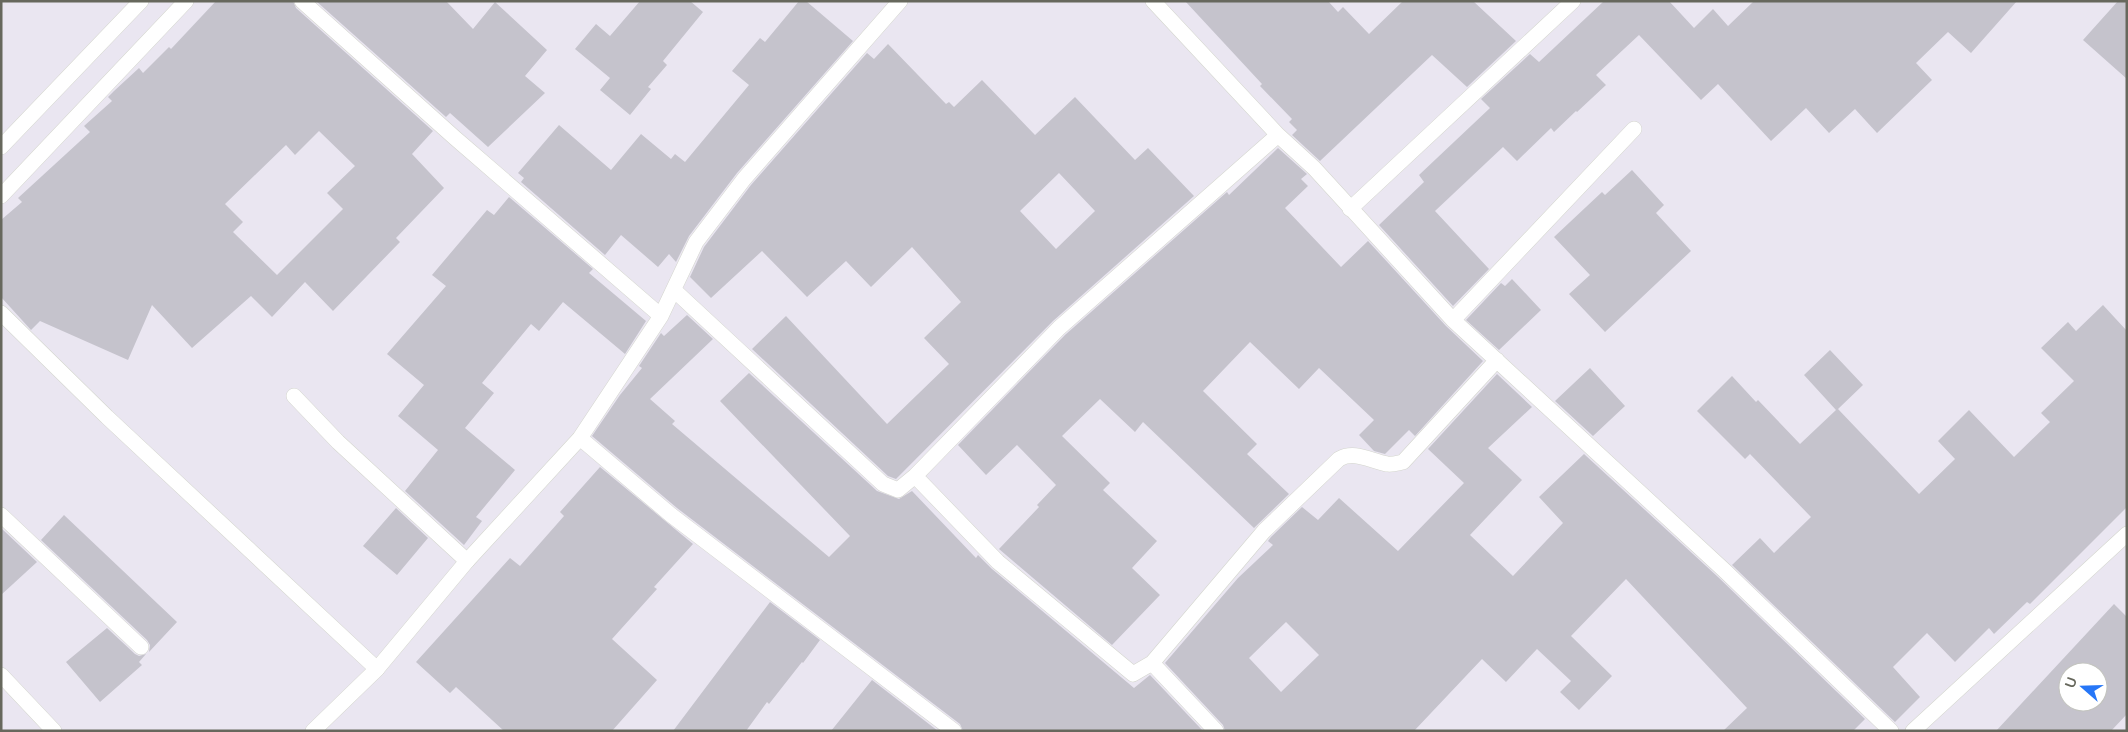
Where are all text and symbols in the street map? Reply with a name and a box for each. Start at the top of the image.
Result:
north arrow [2058,662,2108,712]
text: U [2061,675,2082,691]

